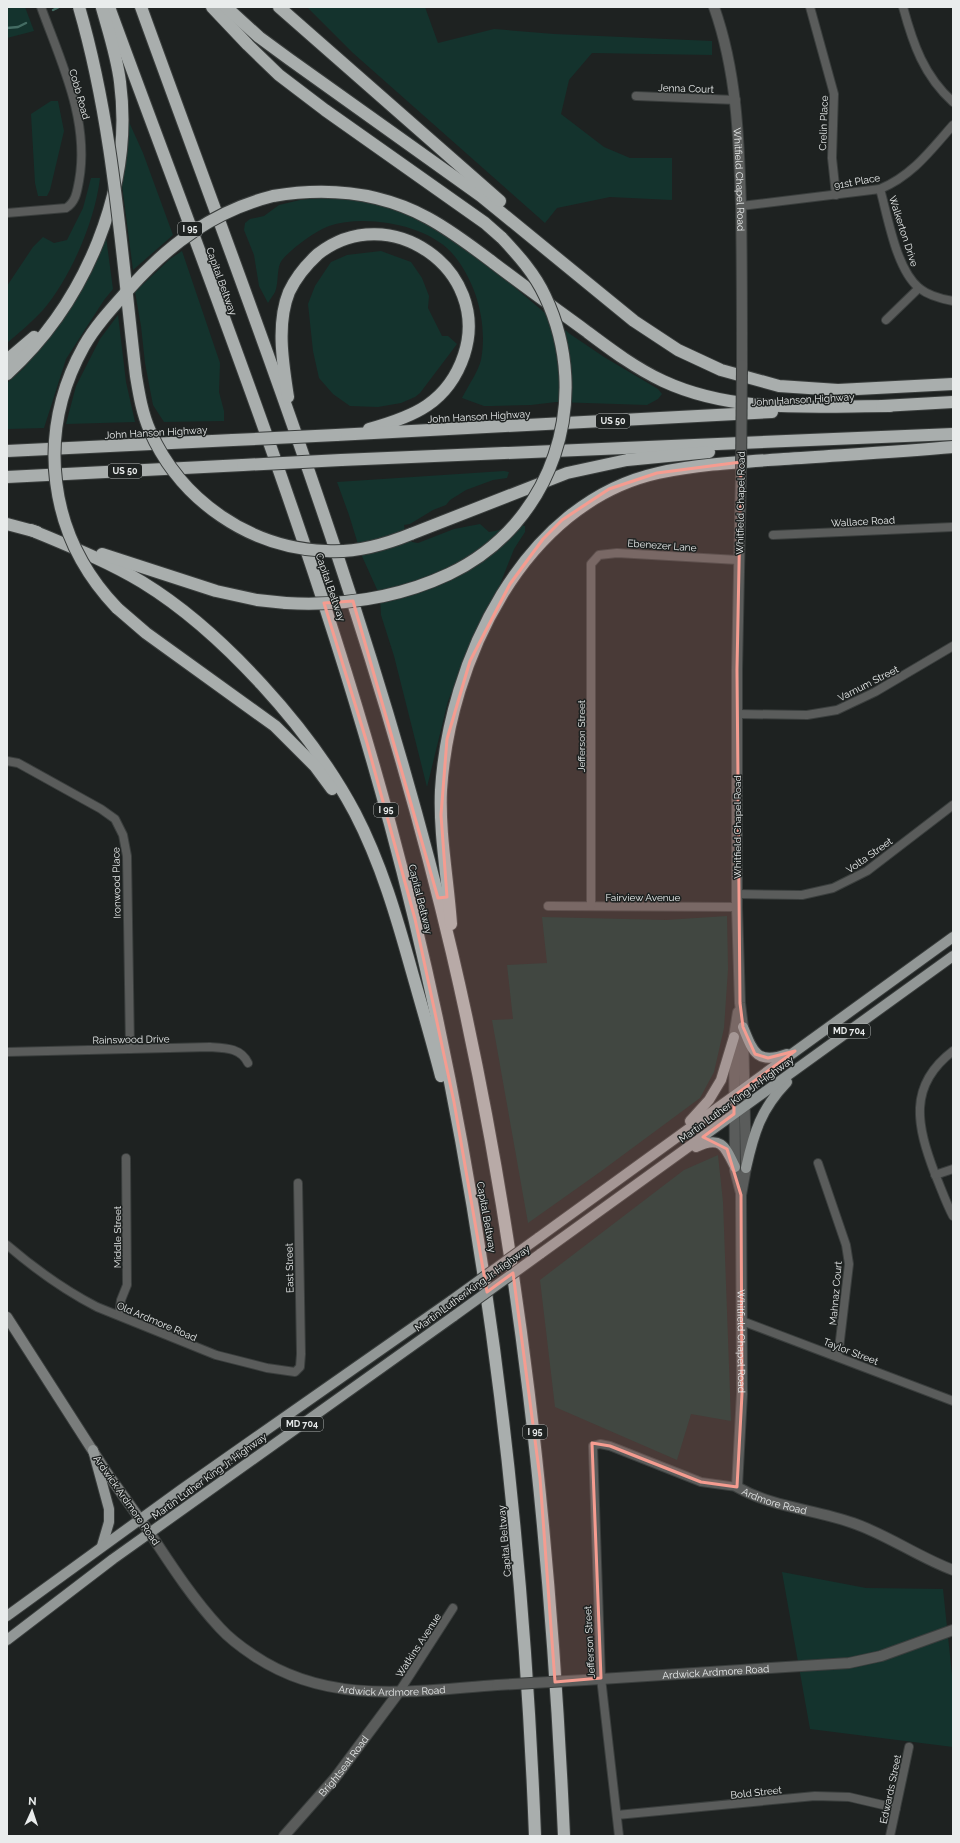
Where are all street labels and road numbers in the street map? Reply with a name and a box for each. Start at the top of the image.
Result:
street label: Cobb Road [67,68,92,120]
street label: Jenna Court [658,82,715,95]
street label: Crelin Place [817,95,830,151]
street label: Whitfield Chapel Road [731,127,746,231]
street label: 91st Place [833,172,881,191]
street label: Walkerton Drive [887,194,920,268]
road number: I 95 [178,222,202,236]
street label: Capital Beltway [204,246,239,317]
street label: John Hanson Highway [751,391,855,408]
street label: John Hanson Highway [427,408,531,425]
road number: US 50 [596,414,630,428]
street label: John Hanson Highway [104,424,208,441]
street label: Whitfield Chapel Road [734,451,747,555]
road number: US 50 [108,464,142,478]
street label: Wallace Road [831,514,895,529]
street label: Ebenezer Lane [627,538,697,553]
street label: Capital Beltway [314,551,348,623]
street label: Varnum Street [836,663,901,703]
street label: Jefferson Street [576,699,587,772]
street label: Whitfield Chapel Road [732,775,743,879]
road number: I 95 [374,803,398,817]
street label: Volta Street [844,835,895,875]
street label: Ironwood Place [110,847,123,919]
street label: Capital Beltway [406,863,435,936]
street label: Fairview Avenue [606,892,681,903]
road number: MD 704 [828,1024,870,1038]
street label: Rainswood Drive [92,1033,170,1046]
street label: Martin Luther King Jr. Highway [677,1054,796,1145]
street label: Capital Beltway [475,1181,498,1254]
street label: Middle Street [112,1205,123,1268]
street label: East Street [284,1242,295,1293]
street label: Martin Luther King Jr. Highway [413,1243,532,1334]
street label: Mahnaz Court [827,1260,844,1326]
street label: Whitfield Chapel Road [735,1289,747,1393]
street label: Old Ardmore Road [115,1300,199,1343]
street label: Taylor Street [822,1336,880,1367]
road number: MD 704 [281,1417,323,1431]
road number: I 95 [523,1425,547,1439]
street label: Martin Luther King Jr. Highway [150,1431,269,1522]
street label: Ardwick Ardmore Road [91,1453,162,1547]
street label: Ardmore Road [740,1486,808,1516]
street label: Capital Beltway [496,1504,513,1577]
street label: Jefferson Street [582,1605,597,1678]
street label: Watkins Avenue [394,1611,443,1679]
street label: Ardwick Ardmore Road [662,1663,770,1681]
street label: Ardwick Ardmore Road [338,1683,446,1698]
street label: Brightseat Road [317,1734,371,1799]
street label: Edwards Street [878,1753,903,1825]
street label: Bold Street [730,1784,783,1801]

